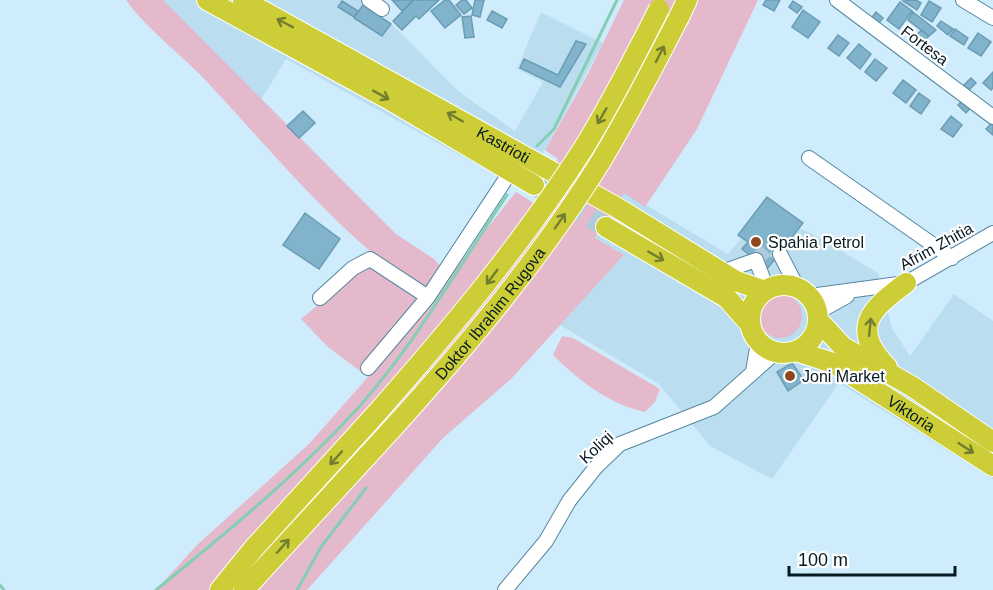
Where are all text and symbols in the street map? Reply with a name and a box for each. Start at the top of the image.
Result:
one-way arrow [276,17,294,28]
street label: Fortesa [898,22,952,69]
one-way arrow [654,46,666,64]
one-way arrow [372,89,389,101]
one-way arrow [596,107,608,124]
one-way arrow [447,111,464,123]
street label: Kastrioti [474,124,533,167]
one-way arrow [554,214,566,230]
street label: Afrim Zhitia [897,219,976,273]
place label: Spahia Petrol [768,234,864,251]
marker: Spahia Petrol [749,235,763,249]
street label: Doktor Ibrahim Rugova [432,244,549,383]
one-way arrow [647,250,664,262]
one-way arrow [485,268,498,284]
one-way arrow [865,317,876,337]
place label: Joni Market [802,368,885,385]
marker: Joni Market [783,369,797,383]
street label: Viktoria [884,392,938,435]
street label: Koliqi [576,428,616,467]
one-way arrow [957,442,974,454]
one-way arrow [329,450,343,465]
one-way arrow [276,539,290,554]
scale bar [789,539,956,577]
text: 100 m [798,550,848,570]

